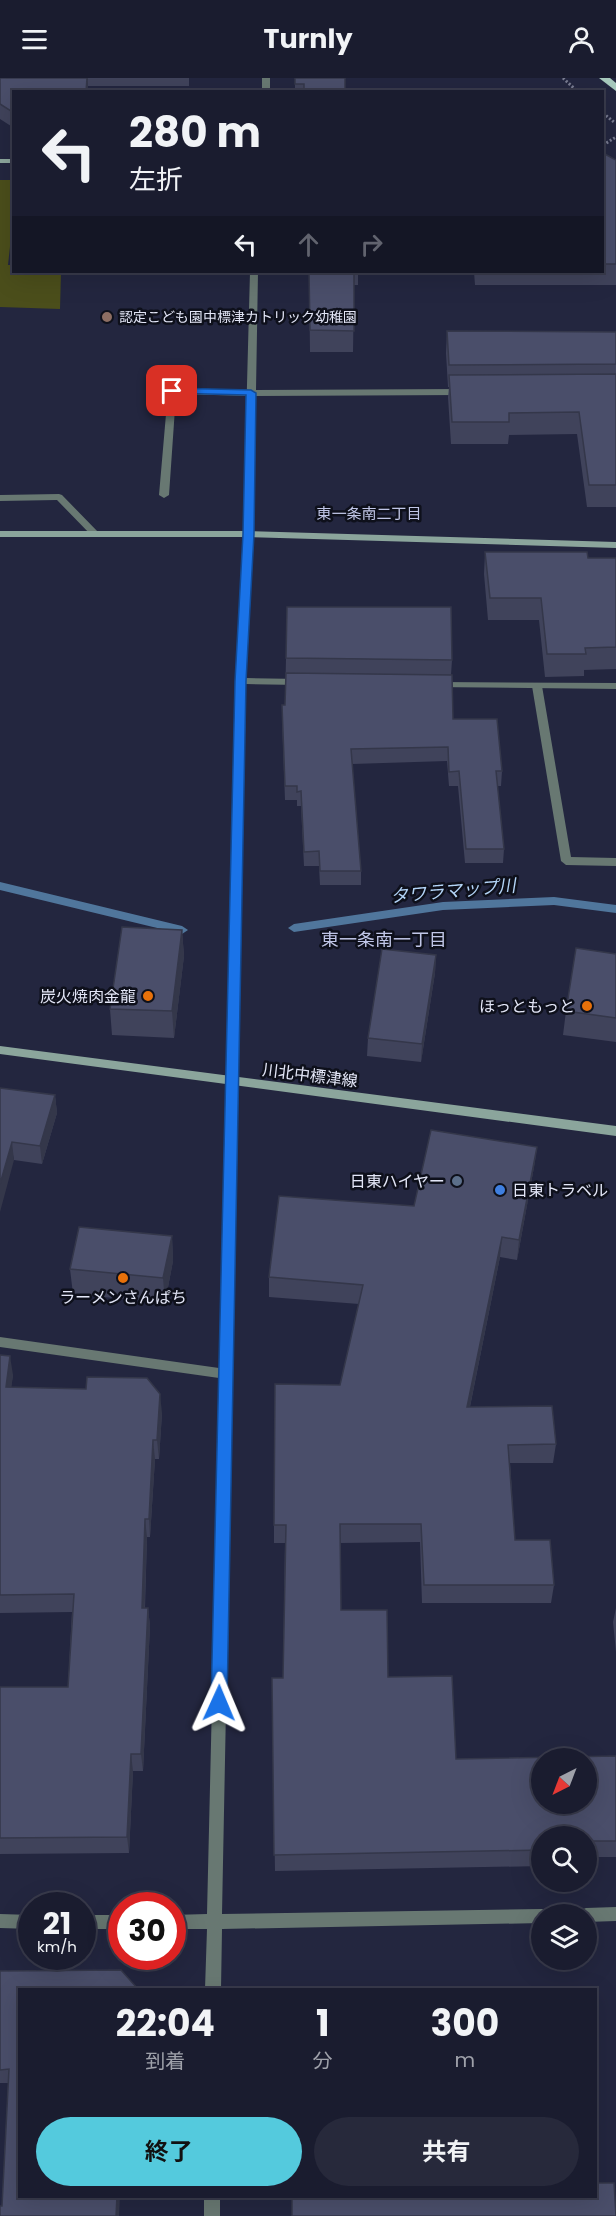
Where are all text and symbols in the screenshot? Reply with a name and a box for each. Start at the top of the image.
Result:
text: Turnly [264,20,352,57]
icon: menu [18,23,51,56]
icon: person [565,23,598,56]
text: 280 m [129,103,261,162]
icon: left [30,114,108,192]
text: 左折 [129,161,183,198]
icon: left [229,228,262,261]
icon: ahead [292,228,325,261]
icon: right [355,228,388,261]
place label: 認定こども園中標津カトリック幼稚園 [119,307,357,327]
marker: 認定こども園中標津カトリック幼稚園 [100,310,114,324]
pin [146,365,197,416]
icon: arrive [155,374,188,407]
district label: 東一条南二丁目 [316,503,422,524]
water label: タワラマップ川 [389,872,519,908]
district label: 東一条南一丁目 [321,927,447,952]
place label: 炭火焼肉金龍 [40,985,136,1008]
marker: 炭火焼肉金龍 [141,989,155,1003]
place label: ほっともっと [479,995,575,1018]
marker: ほっともっと [580,999,594,1013]
street label: 川北中標津線 [261,1058,359,1093]
place label: 日東ハイヤー [350,1170,445,1193]
marker: 日東ハイヤー [450,1174,464,1188]
place label: 日東トラベル [512,1179,608,1202]
marker: 日東トラベル [493,1183,507,1197]
marker: ラーメンさんぱち [116,1271,130,1285]
place label: ラーメンさんぱち [59,1286,187,1309]
position arrow [187,1671,251,1735]
north arrow [531,1748,597,1814]
map controls [531,1748,597,1970]
button: search [531,1826,597,1892]
speed limit sign: 30 [108,1892,186,1970]
text: 21 [43,1902,71,1945]
button: layers [531,1904,597,1970]
text: km/h [37,1936,77,1957]
text: 22:04 [116,1998,215,2049]
text: 1 [316,1998,329,2049]
text: 300 [430,1998,499,2049]
text: m [455,2046,475,2074]
text: 到着 [145,2047,185,2075]
text: 分 [313,2047,333,2075]
button: 終了 [36,2117,302,2186]
button: 共有 [314,2117,579,2186]

